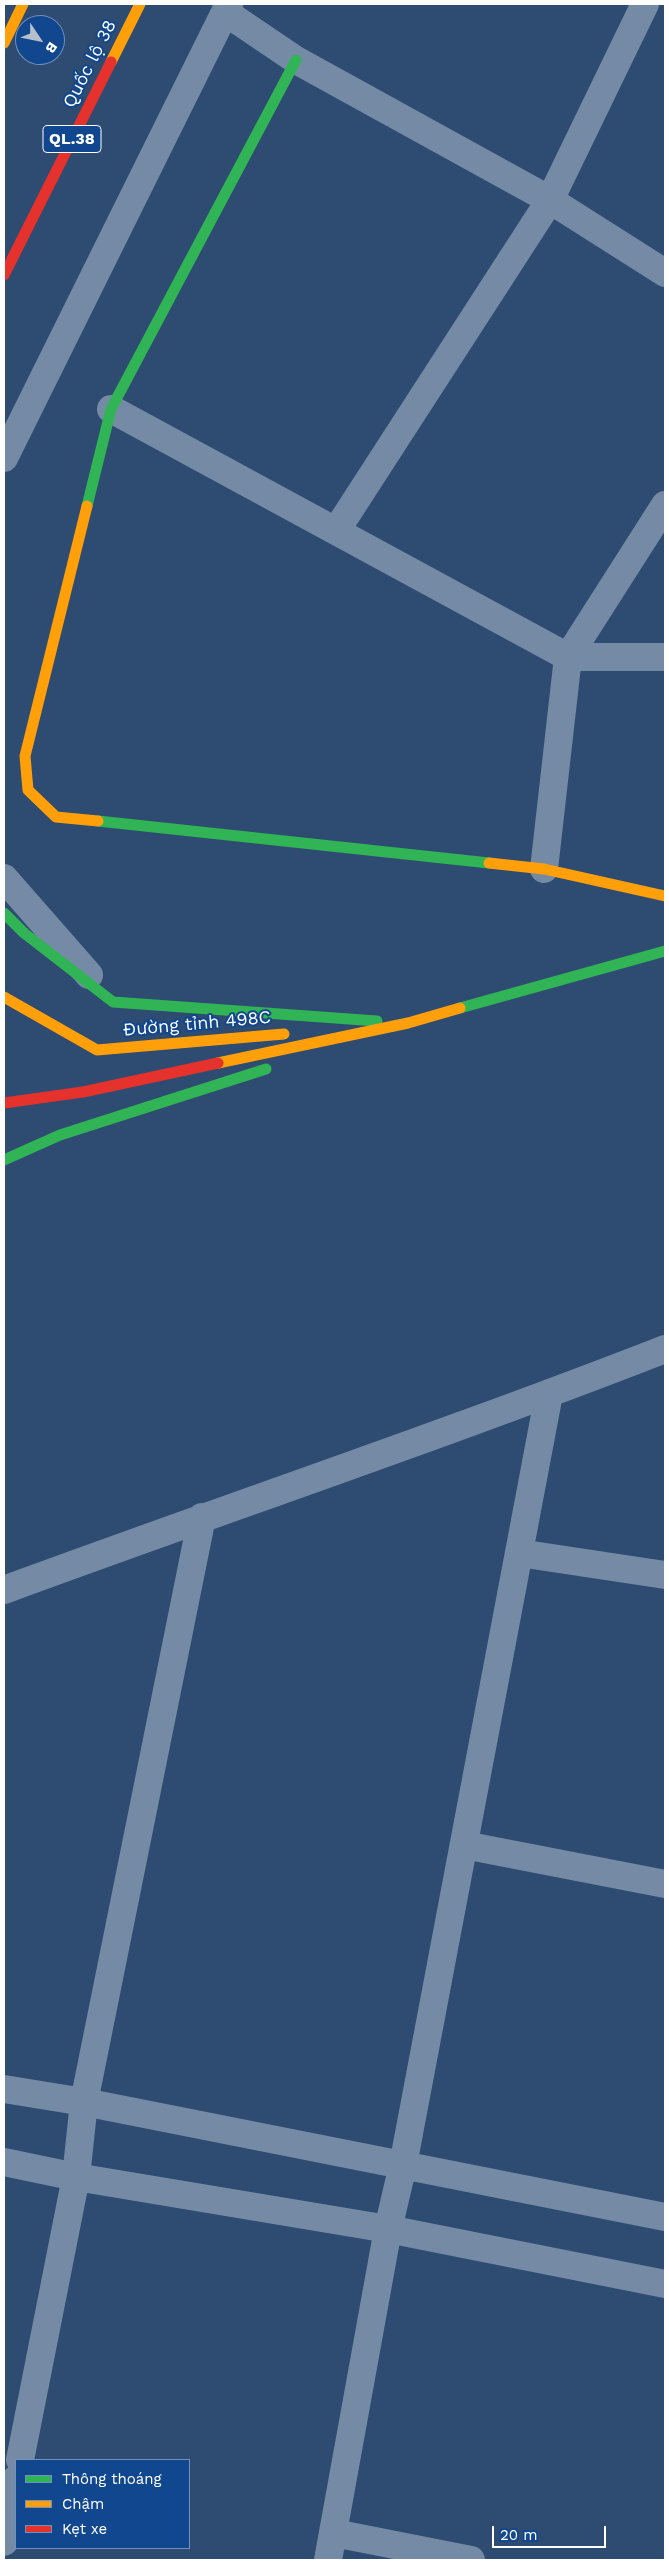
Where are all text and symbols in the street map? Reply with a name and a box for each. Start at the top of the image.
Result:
north arrow [15,15,65,65]
street label: Quốc lộ 38 [59,16,121,112]
text: B [42,39,61,56]
road number: QL.38 [43,126,101,152]
street label: Đường tỉnh 498C [122,1007,272,1041]
legend [15,2459,190,2549]
text: Thông thoáng [62,2470,161,2488]
text: Chậm [62,2495,104,2513]
scale bar [494,2516,608,2548]
text: Kẹt xe [62,2520,107,2538]
text: 20 m [500,2526,538,2544]

